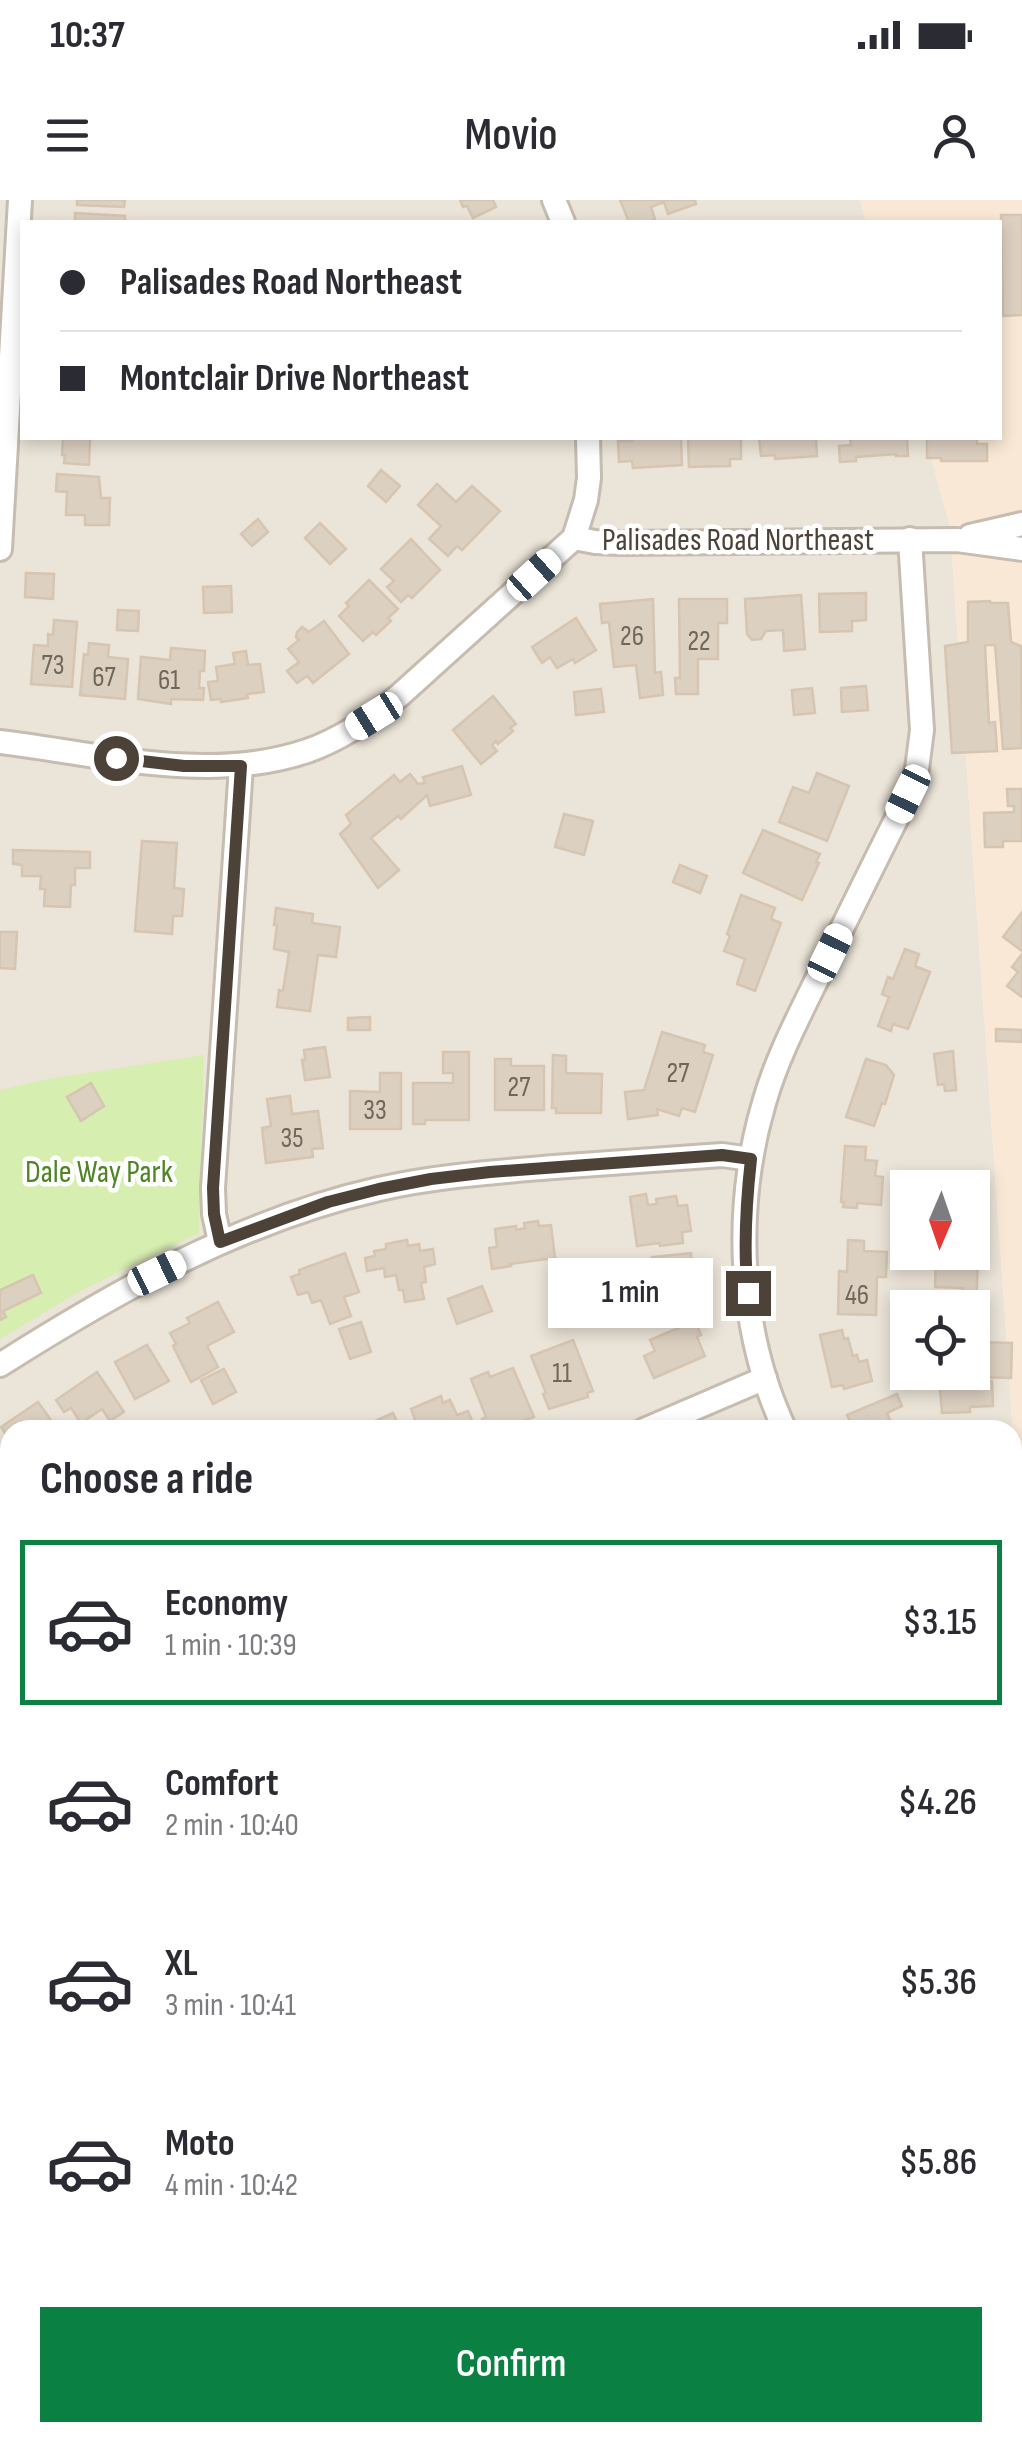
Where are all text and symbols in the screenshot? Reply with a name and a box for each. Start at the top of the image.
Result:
text: 10:37 [50,13,125,58]
icon: menu [40,108,95,163]
text: Movio [465,108,557,163]
icon: person [927,108,982,163]
text: Palisades Road Northeast [120,260,462,305]
text: Montclair Drive Northeast [120,356,469,401]
street label: Palisades Road Northeast [602,521,874,560]
car [502,544,566,606]
house number: 26 [620,620,644,653]
house number: 22 [687,625,711,658]
house number: 73 [42,649,64,682]
house number: 67 [92,661,116,694]
house number: 61 [158,664,180,697]
car [341,687,407,745]
route start [94,736,139,781]
car [881,760,935,828]
car [803,919,857,987]
house number: 27 [667,1057,689,1090]
house number: 27 [508,1071,530,1104]
house number: 33 [363,1094,387,1127]
house number: 35 [281,1122,303,1155]
park label: Dale Way Park [25,1153,173,1192]
north arrow [890,1170,990,1270]
map controls [890,1170,990,1390]
car [123,1246,191,1300]
callout: 1 min [548,1258,713,1328]
route end [726,1271,771,1316]
text: 1 min [601,1273,660,1312]
house number: 46 [845,1279,869,1312]
button: locate [890,1290,990,1390]
house number: 11 [552,1357,572,1390]
text: Choose a ride [40,1452,253,1507]
icon: car [45,1578,135,1668]
text: Economy [165,1581,288,1626]
text: $3.15 [902,1600,977,1645]
text: 1 min · 10:39 [165,1626,297,1665]
icon: car [45,1758,135,1848]
text: Comfort [165,1761,279,1806]
text: $4.26 [898,1780,977,1825]
text: 2 min · 10:40 [165,1806,299,1845]
icon: car [45,1938,135,2028]
text: XL [165,1941,198,1986]
text: $5.36 [900,1960,977,2005]
text: 3 min · 10:41 [165,1986,296,2025]
icon: car [45,2118,135,2208]
text: Moto [165,2121,235,2166]
text: $5.86 [899,2140,977,2185]
text: 4 min · 10:42 [165,2166,298,2205]
button: Confirm [40,2307,982,2422]

